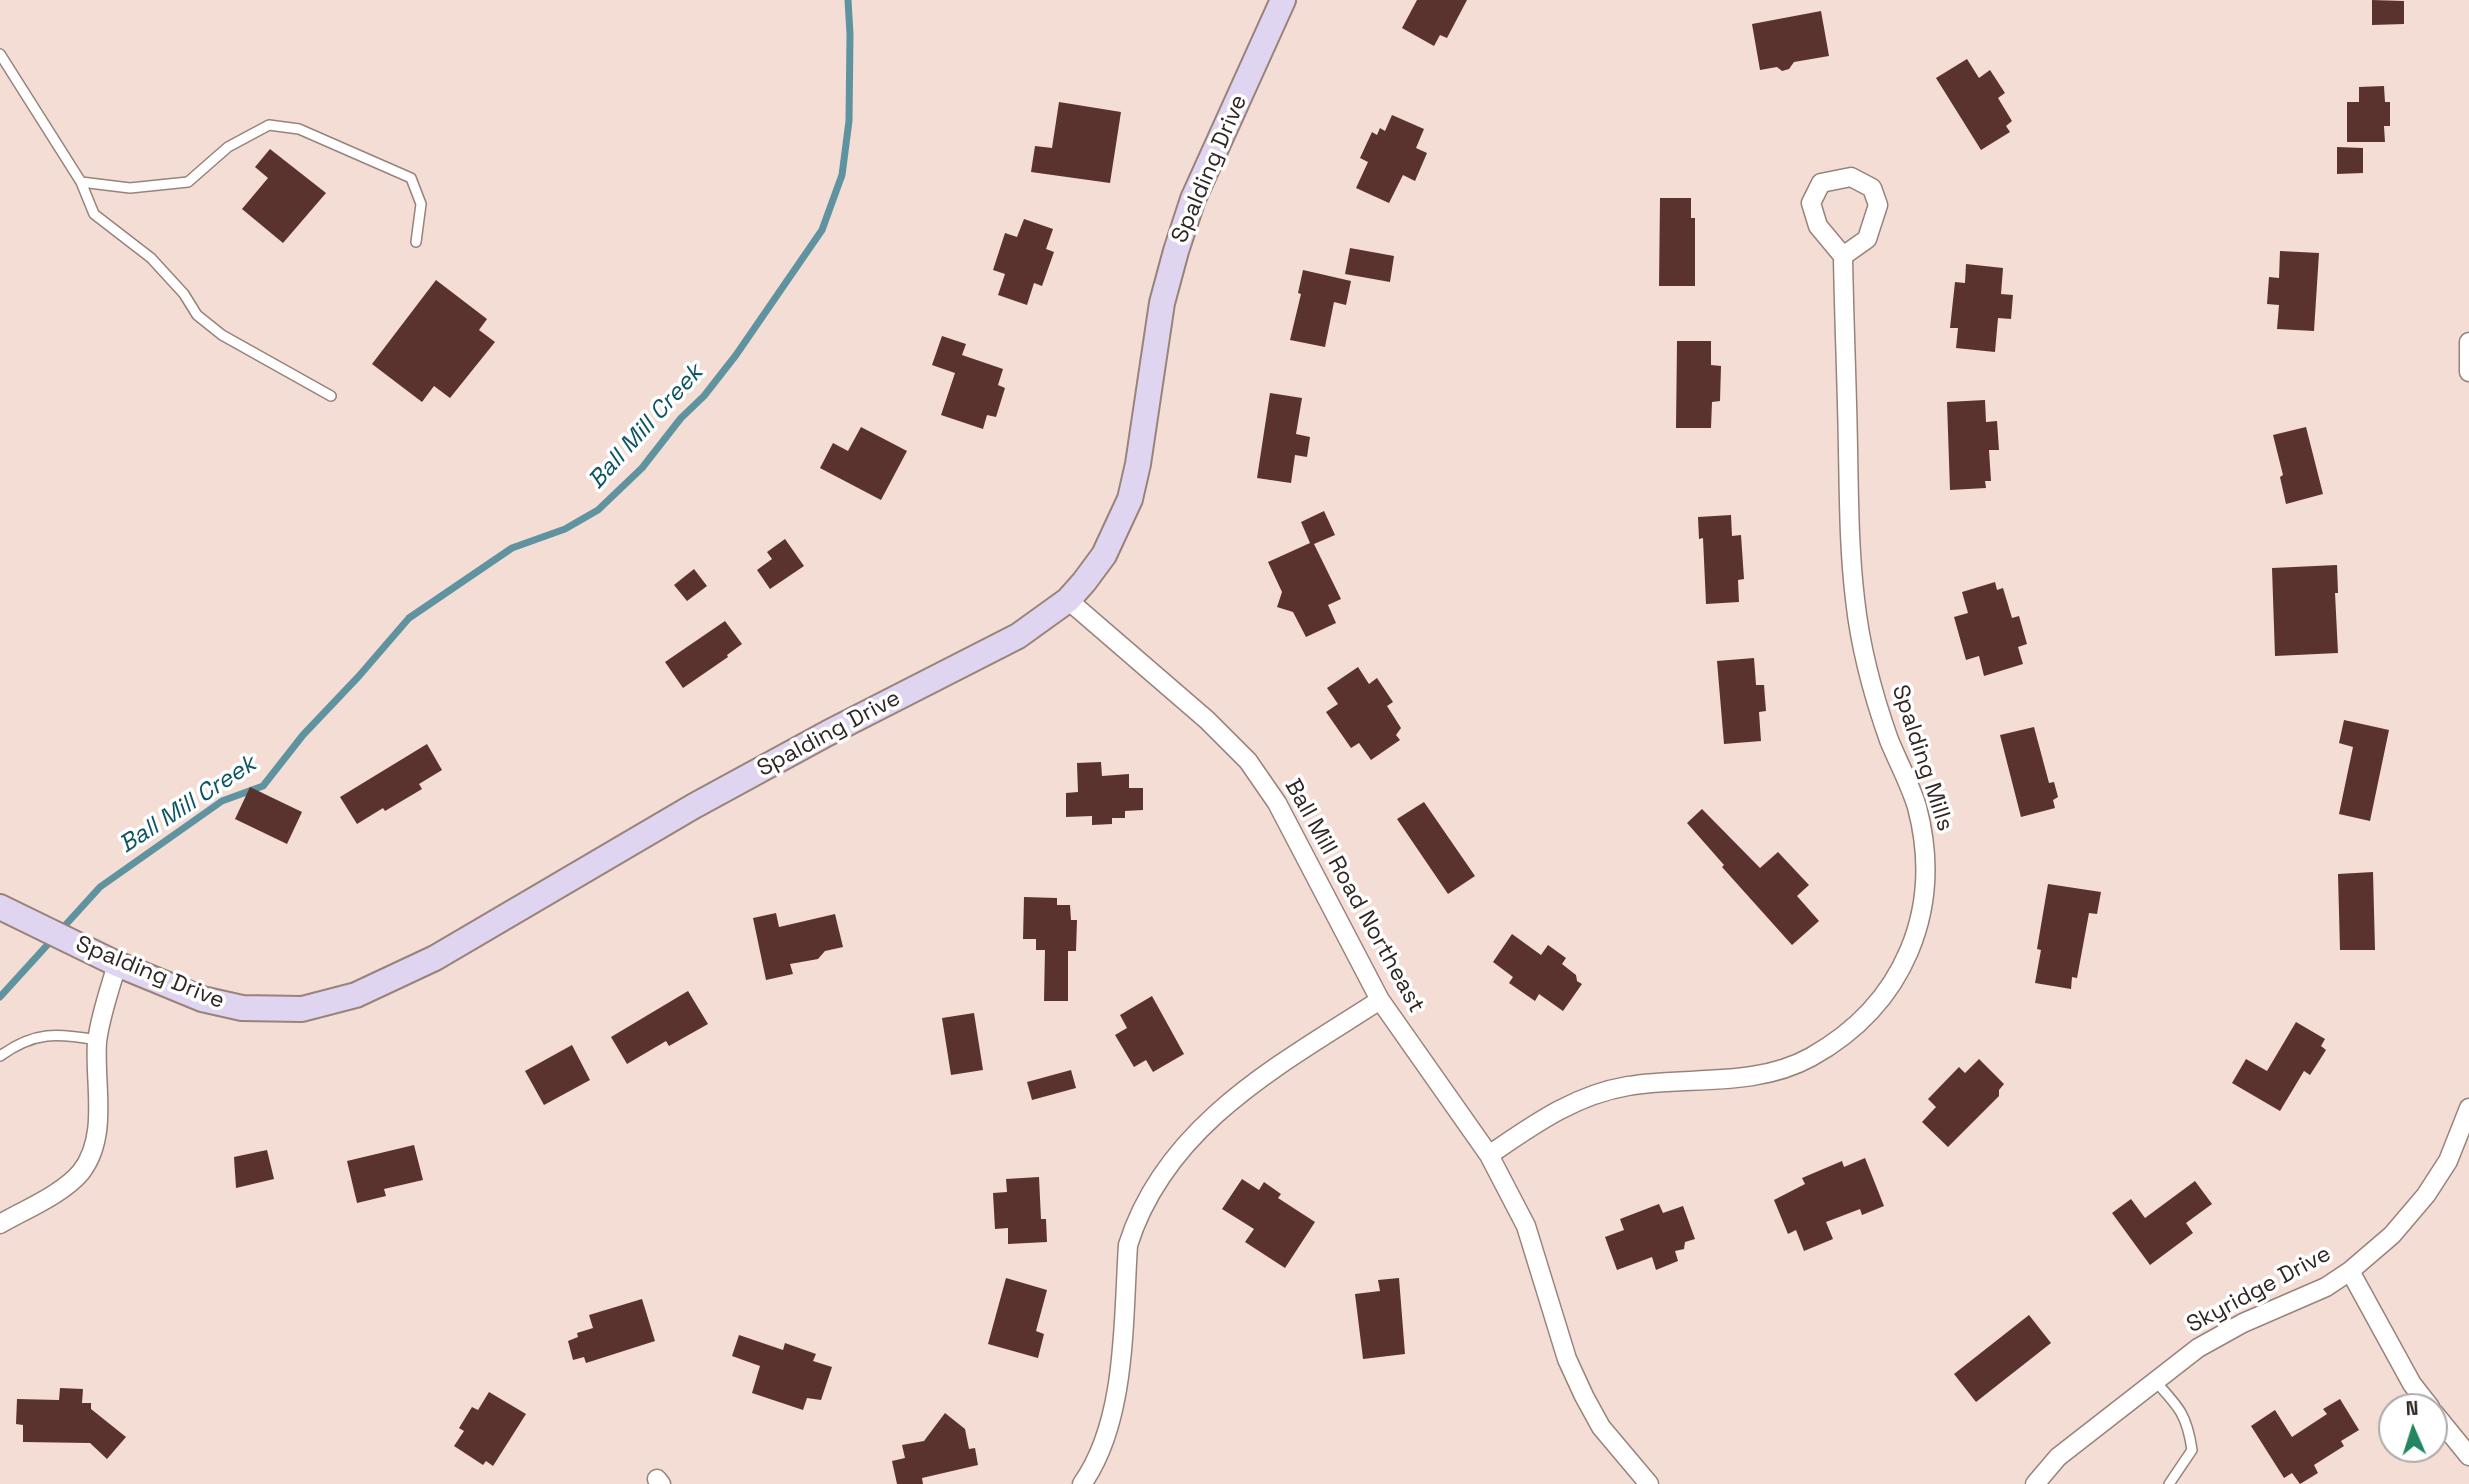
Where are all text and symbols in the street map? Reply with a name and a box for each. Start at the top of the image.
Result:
street label: Spalding Drive [1166,91,1254,247]
water label: Ball Mill Creek [583,359,709,495]
street label: Spalding Mills [1885,681,1959,835]
street label: Spalding Drive [753,685,905,783]
water label: Ball Mill Creek [114,750,262,860]
street label: Ball Mill Road Northeast [1278,774,1430,1018]
street label: Spalding Drive [72,931,228,1015]
street label: Skyridge Drive [2182,1240,2336,1340]
north arrow [2378,1393,2448,1463]
text: N [2405,1396,2419,1421]

